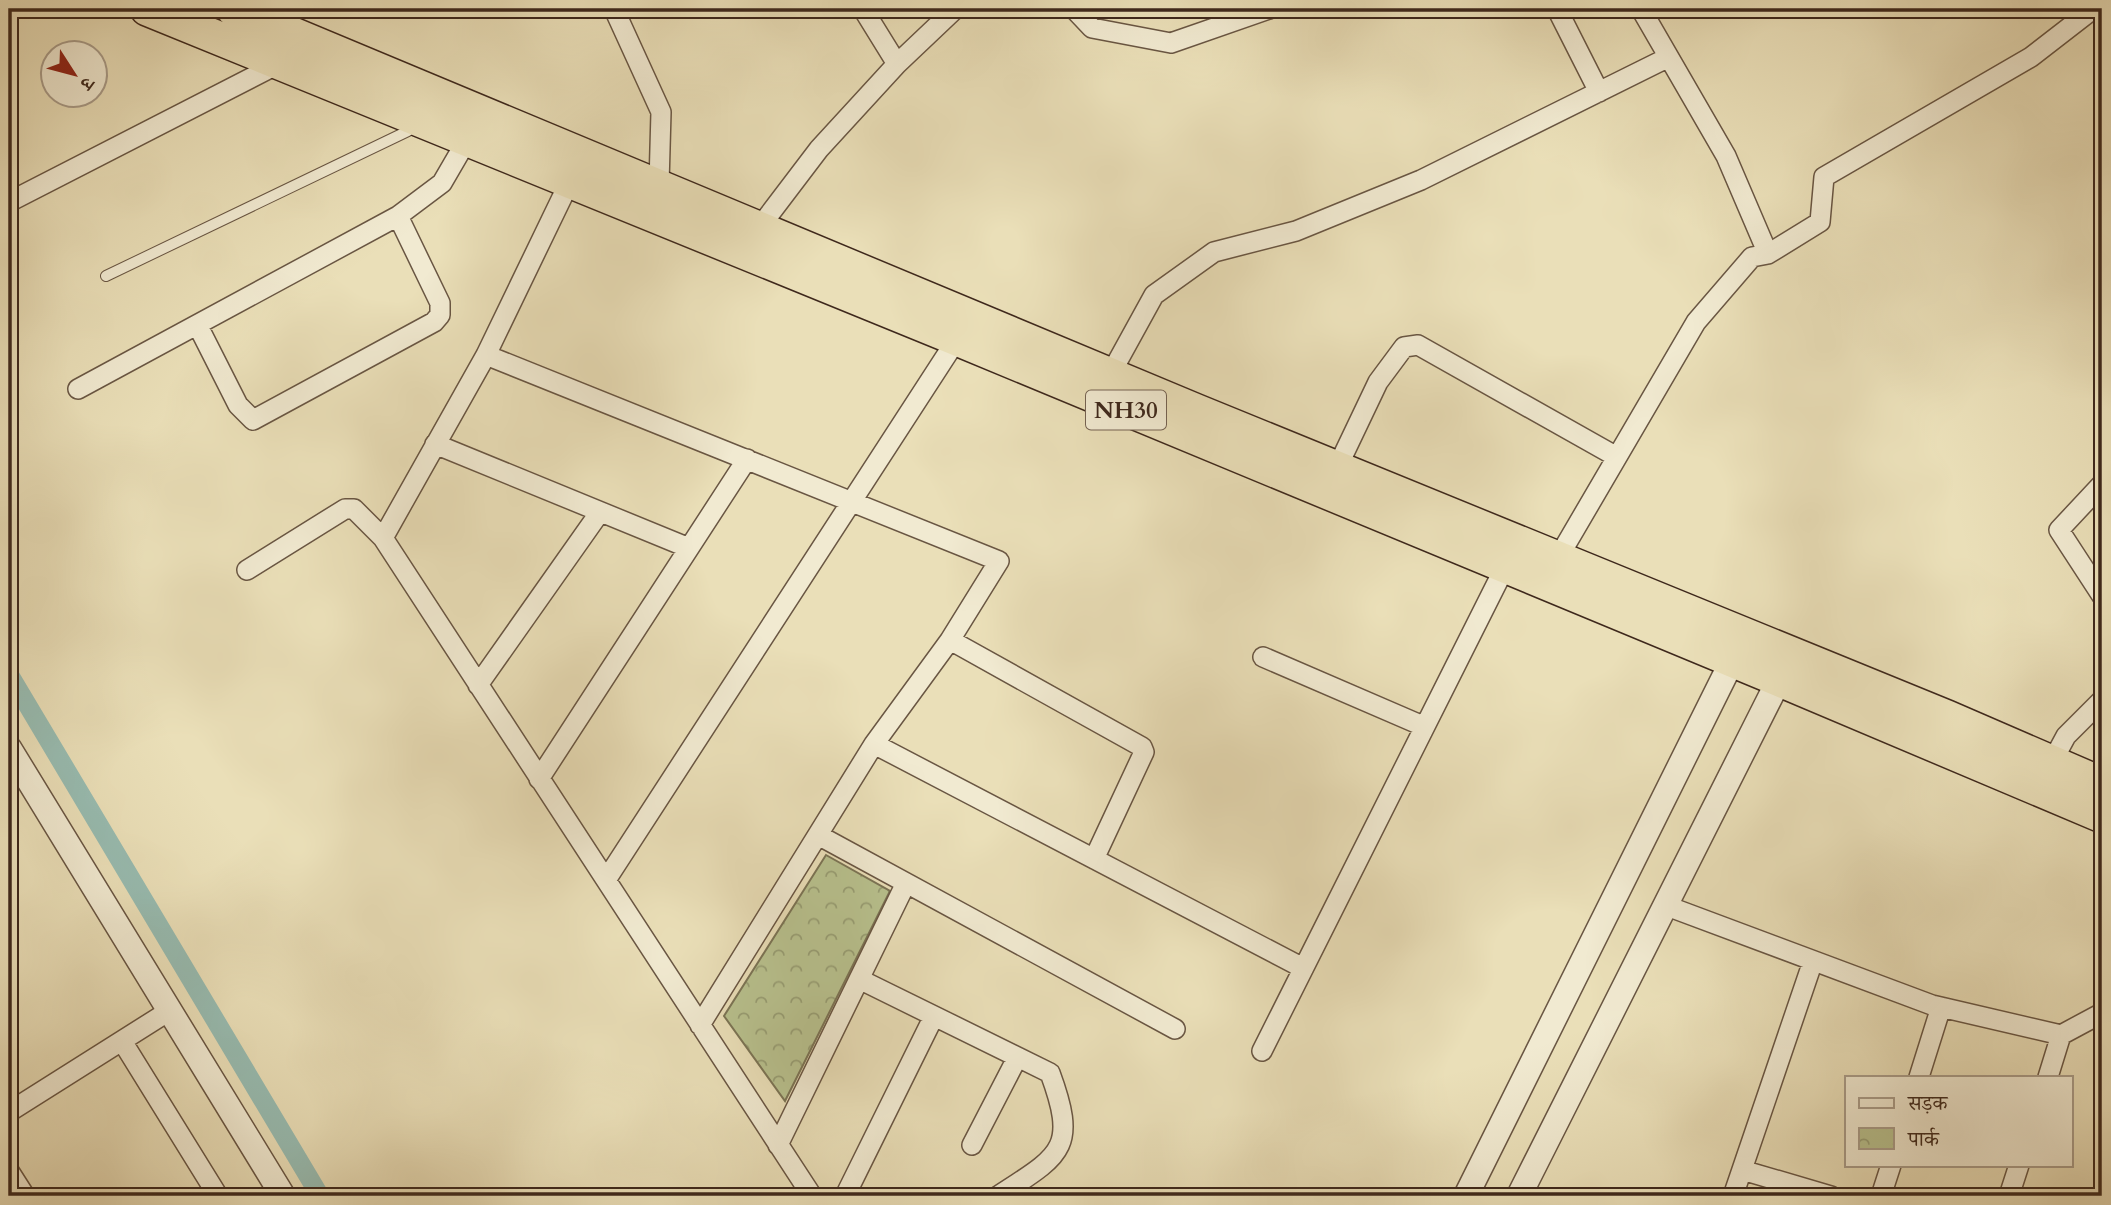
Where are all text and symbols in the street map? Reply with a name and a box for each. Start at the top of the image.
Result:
north arrow [38,38,108,108]
text: उ [73,70,101,96]
road number: NH30 [1086,390,1166,430]
legend [1845,1076,2072,1166]
text: सड़क [1907,1089,1948,1118]
text: पार्क [1907,1125,1940,1154]

